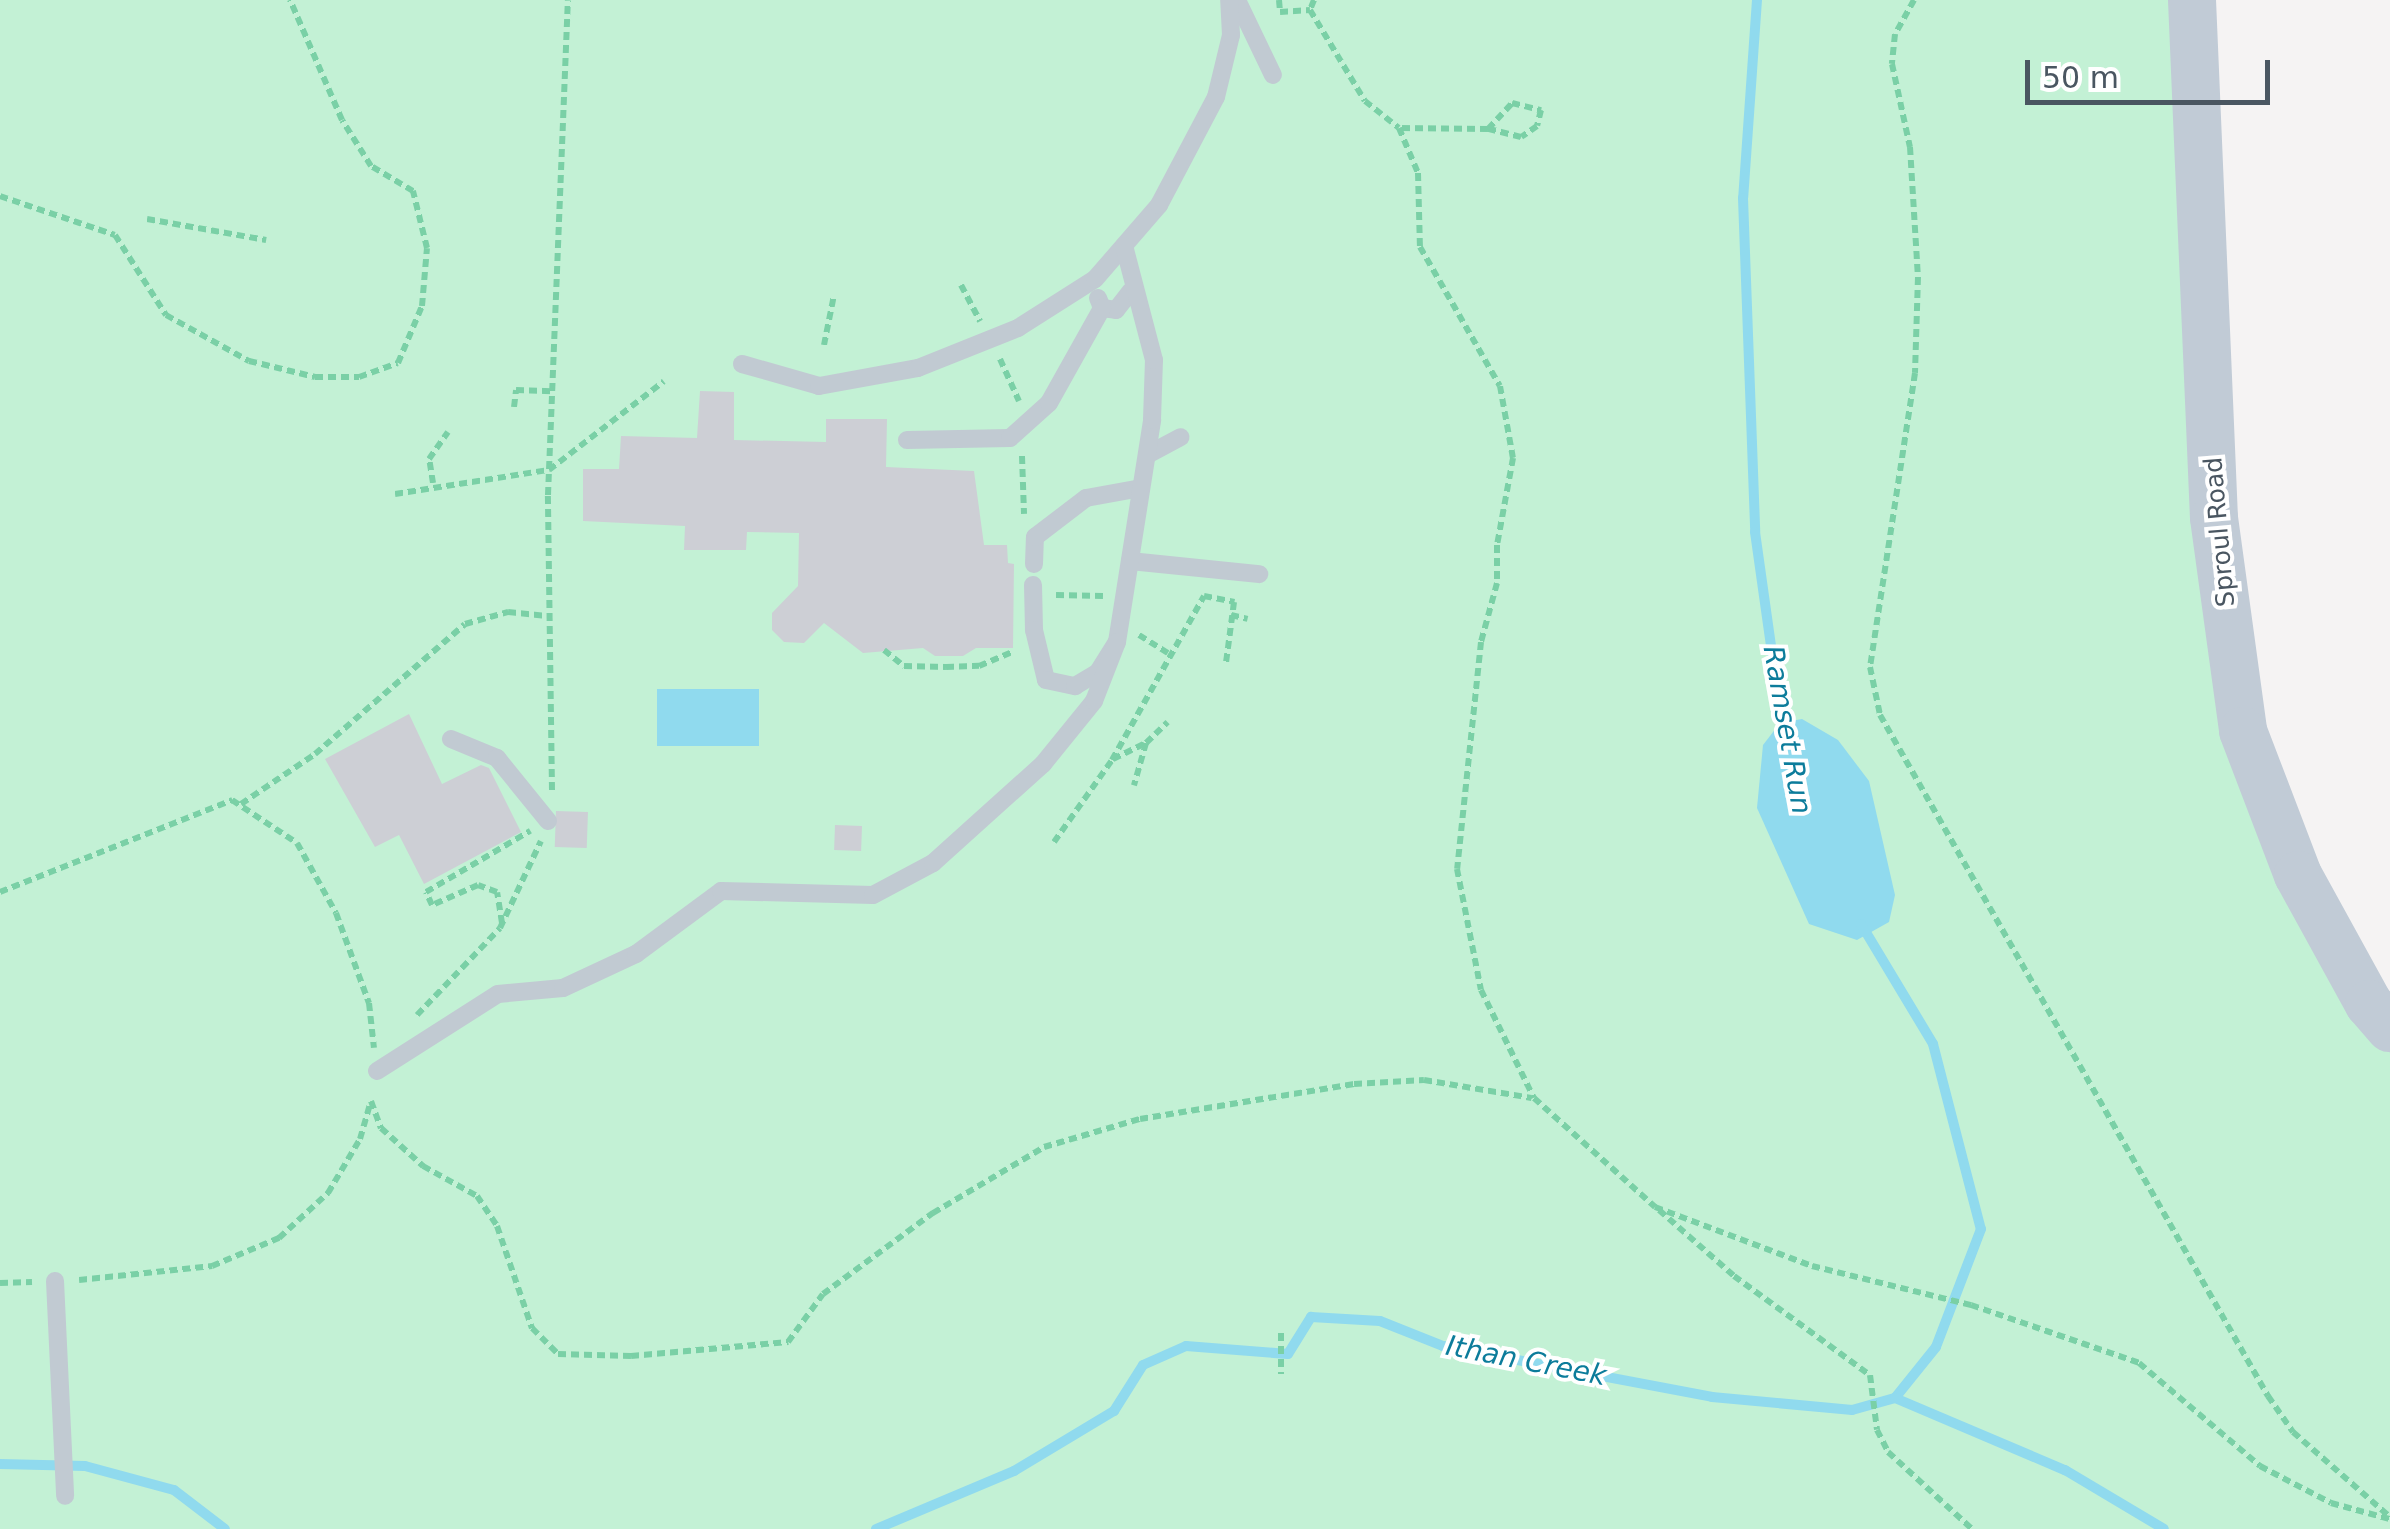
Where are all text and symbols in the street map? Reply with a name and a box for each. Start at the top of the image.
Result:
scale bar [2030,40,2275,102]
text: 50 m [2042,60,2119,95]
street label: Sproul Road [2199,456,2241,608]
water label: Ramset Run [1756,643,1818,817]
water label: Ithan Creek [1443,1329,1609,1393]

